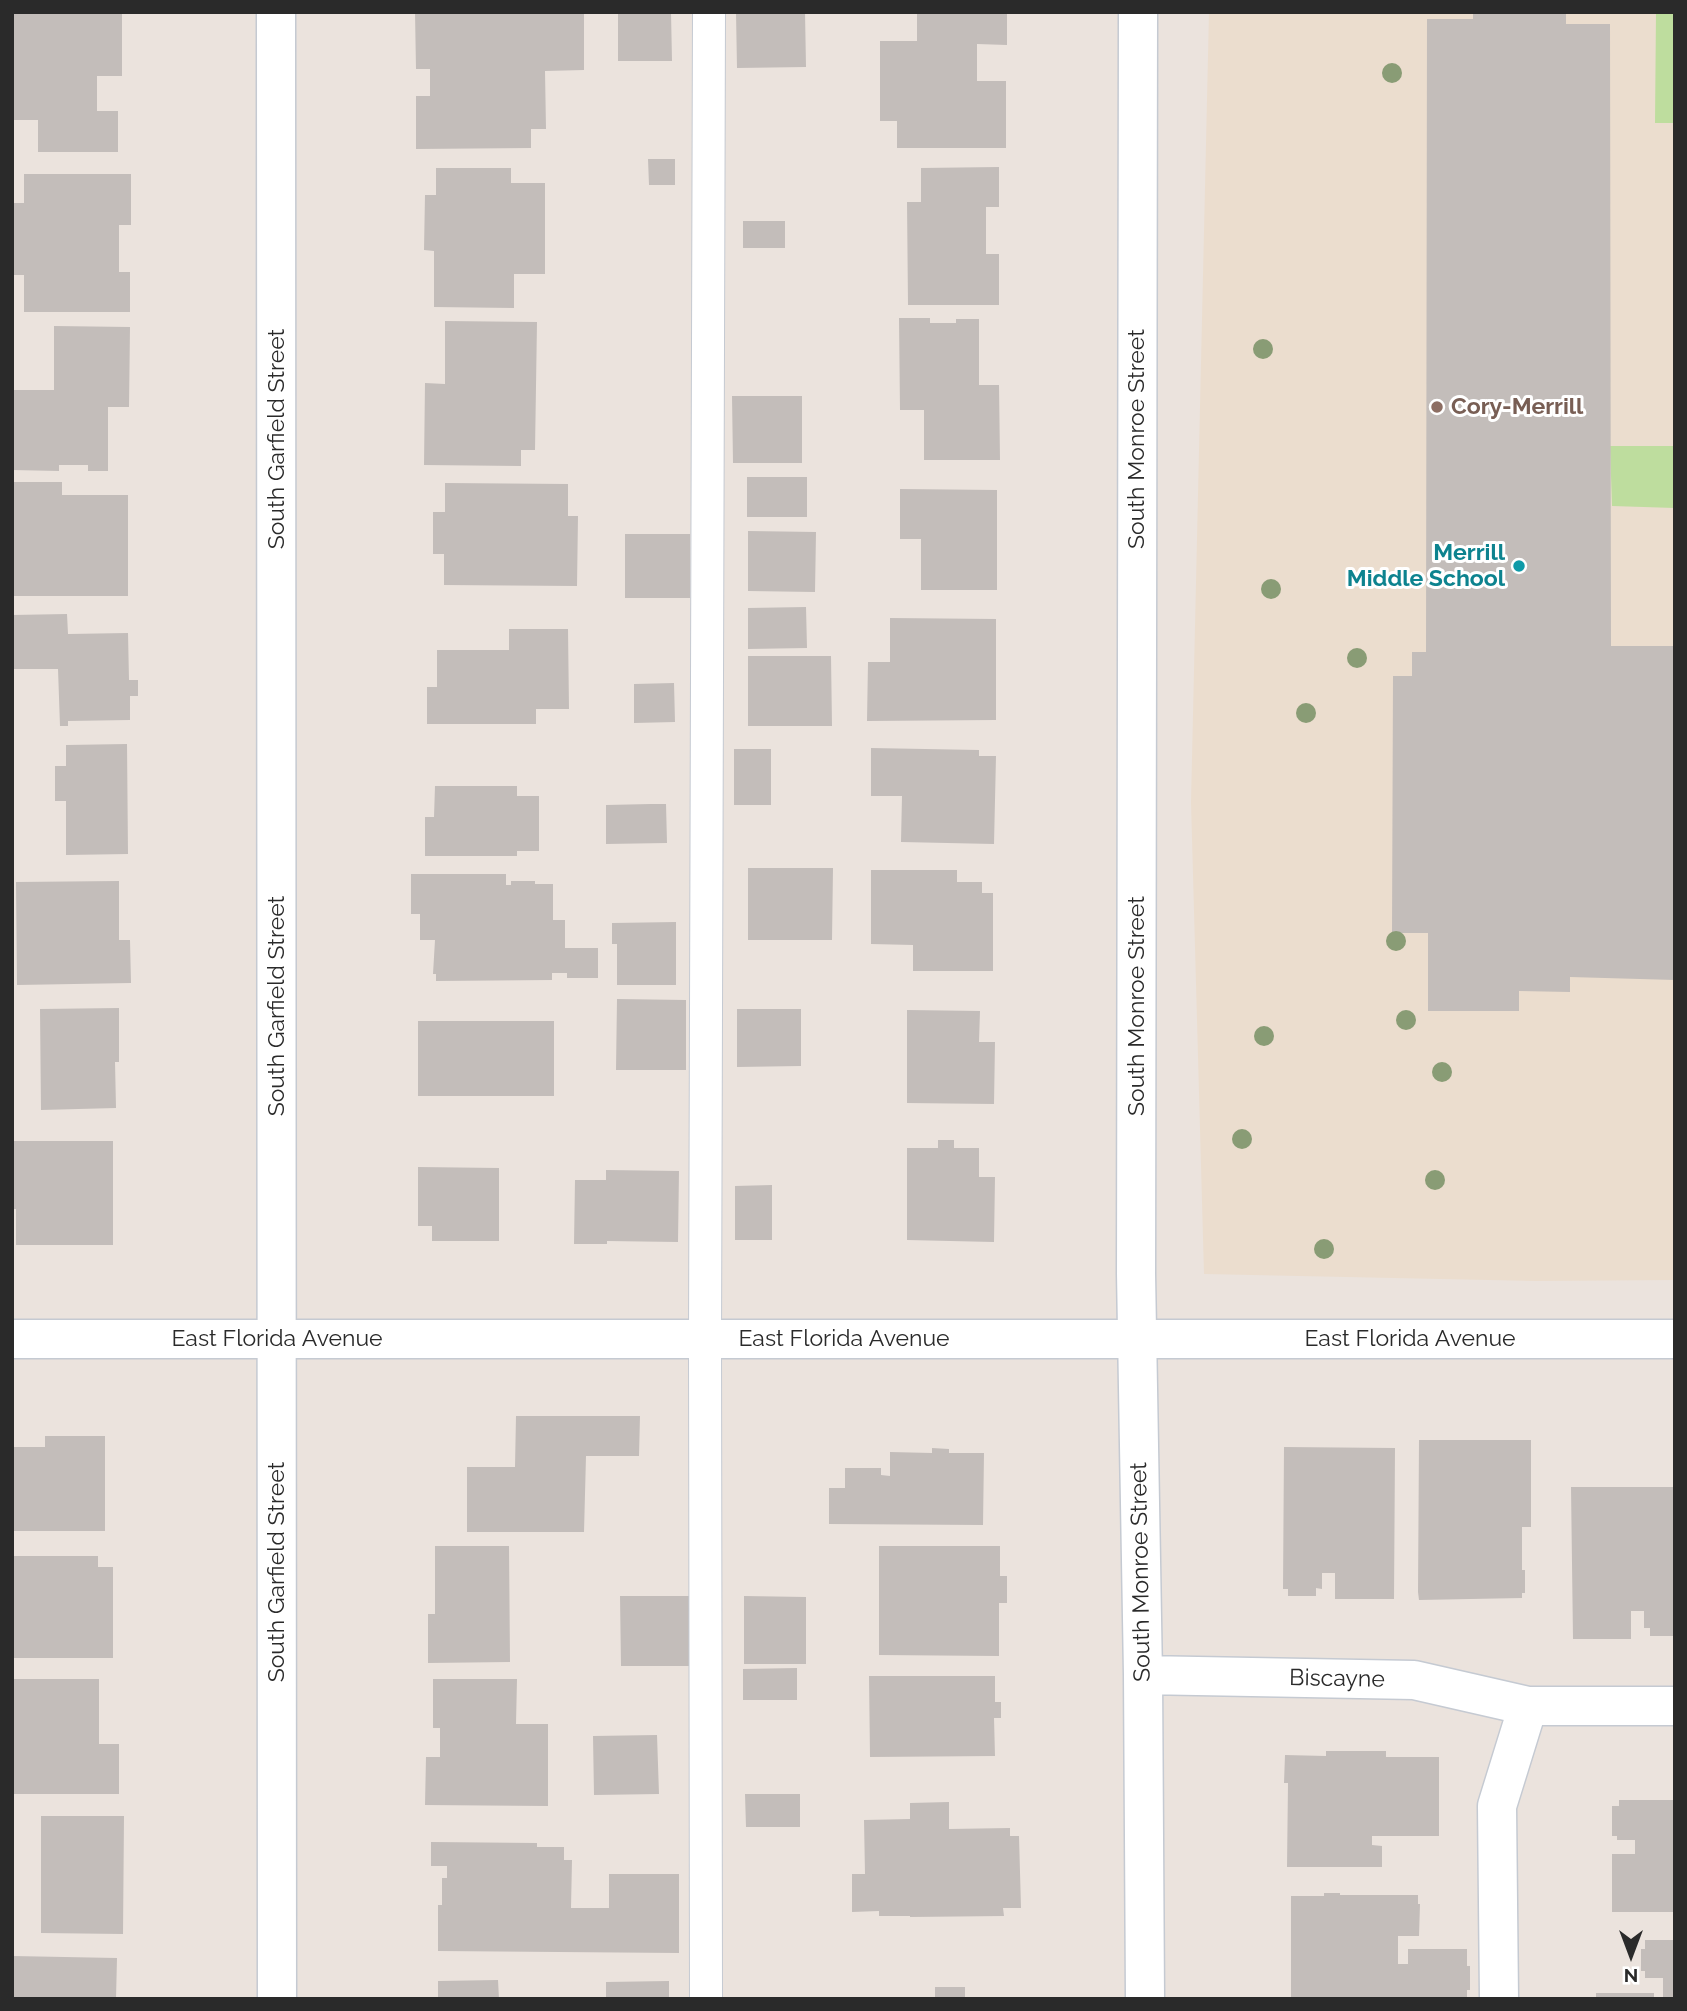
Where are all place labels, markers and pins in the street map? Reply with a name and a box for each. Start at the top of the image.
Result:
place label: Cory-Merrill [1451,393,1583,421]
marker: Cory-Merrill [1429,399,1445,415]
place label: Merrill Middle School [1347,539,1505,593]
marker: Merrill Middle School [1511,558,1527,574]

